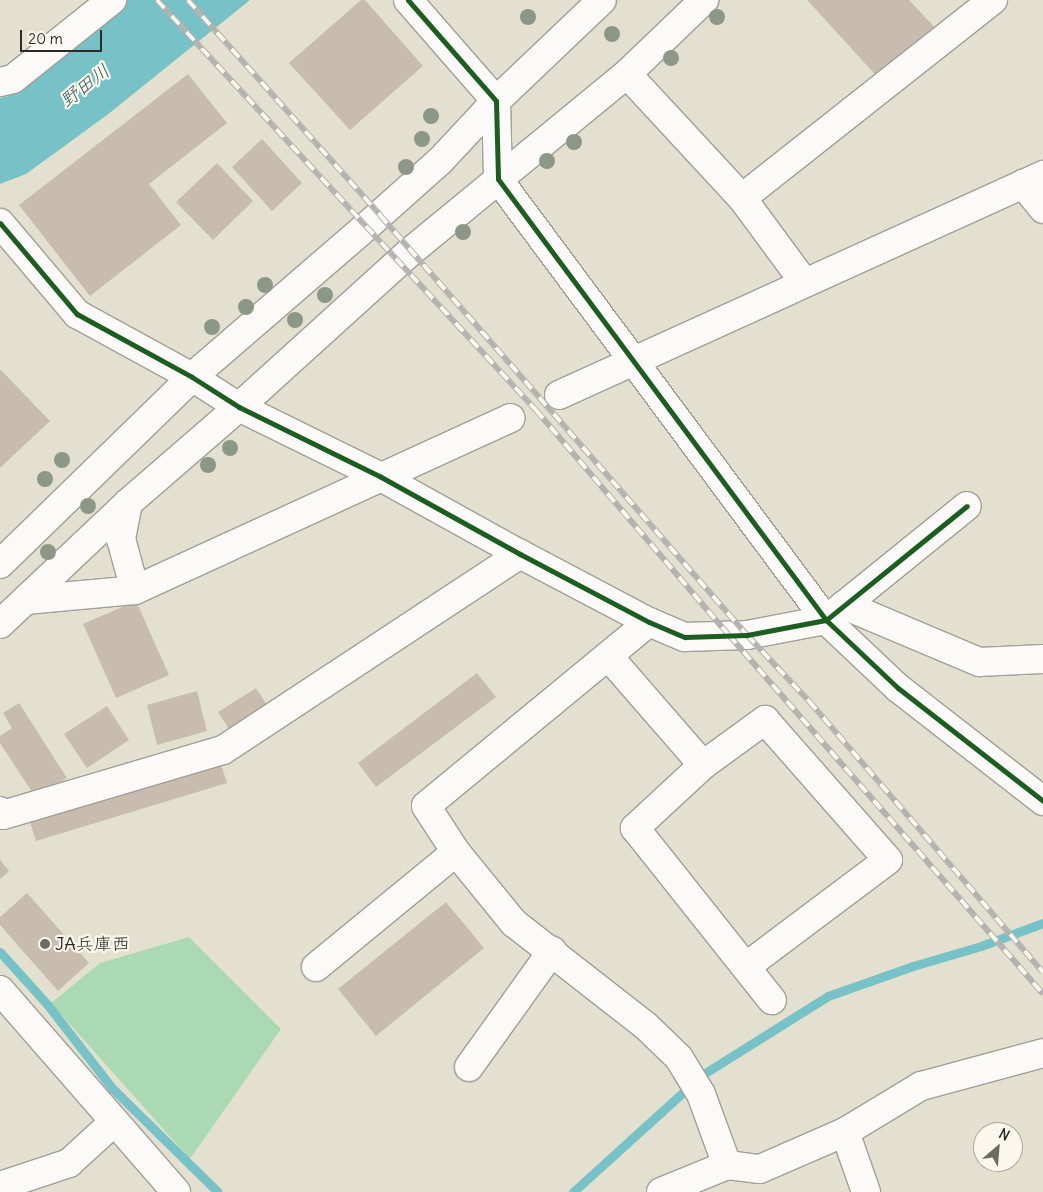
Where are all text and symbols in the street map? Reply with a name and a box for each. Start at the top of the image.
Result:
scale bar [22,20,105,52]
text: 20 m [28,29,63,48]
water label: 野田川 [56,59,114,113]
place label: JA兵庫西 [55,933,130,955]
marker: JA兵庫西 [39,938,51,950]
north arrow [973,1122,1023,1172]
text: N [996,1124,1013,1145]

